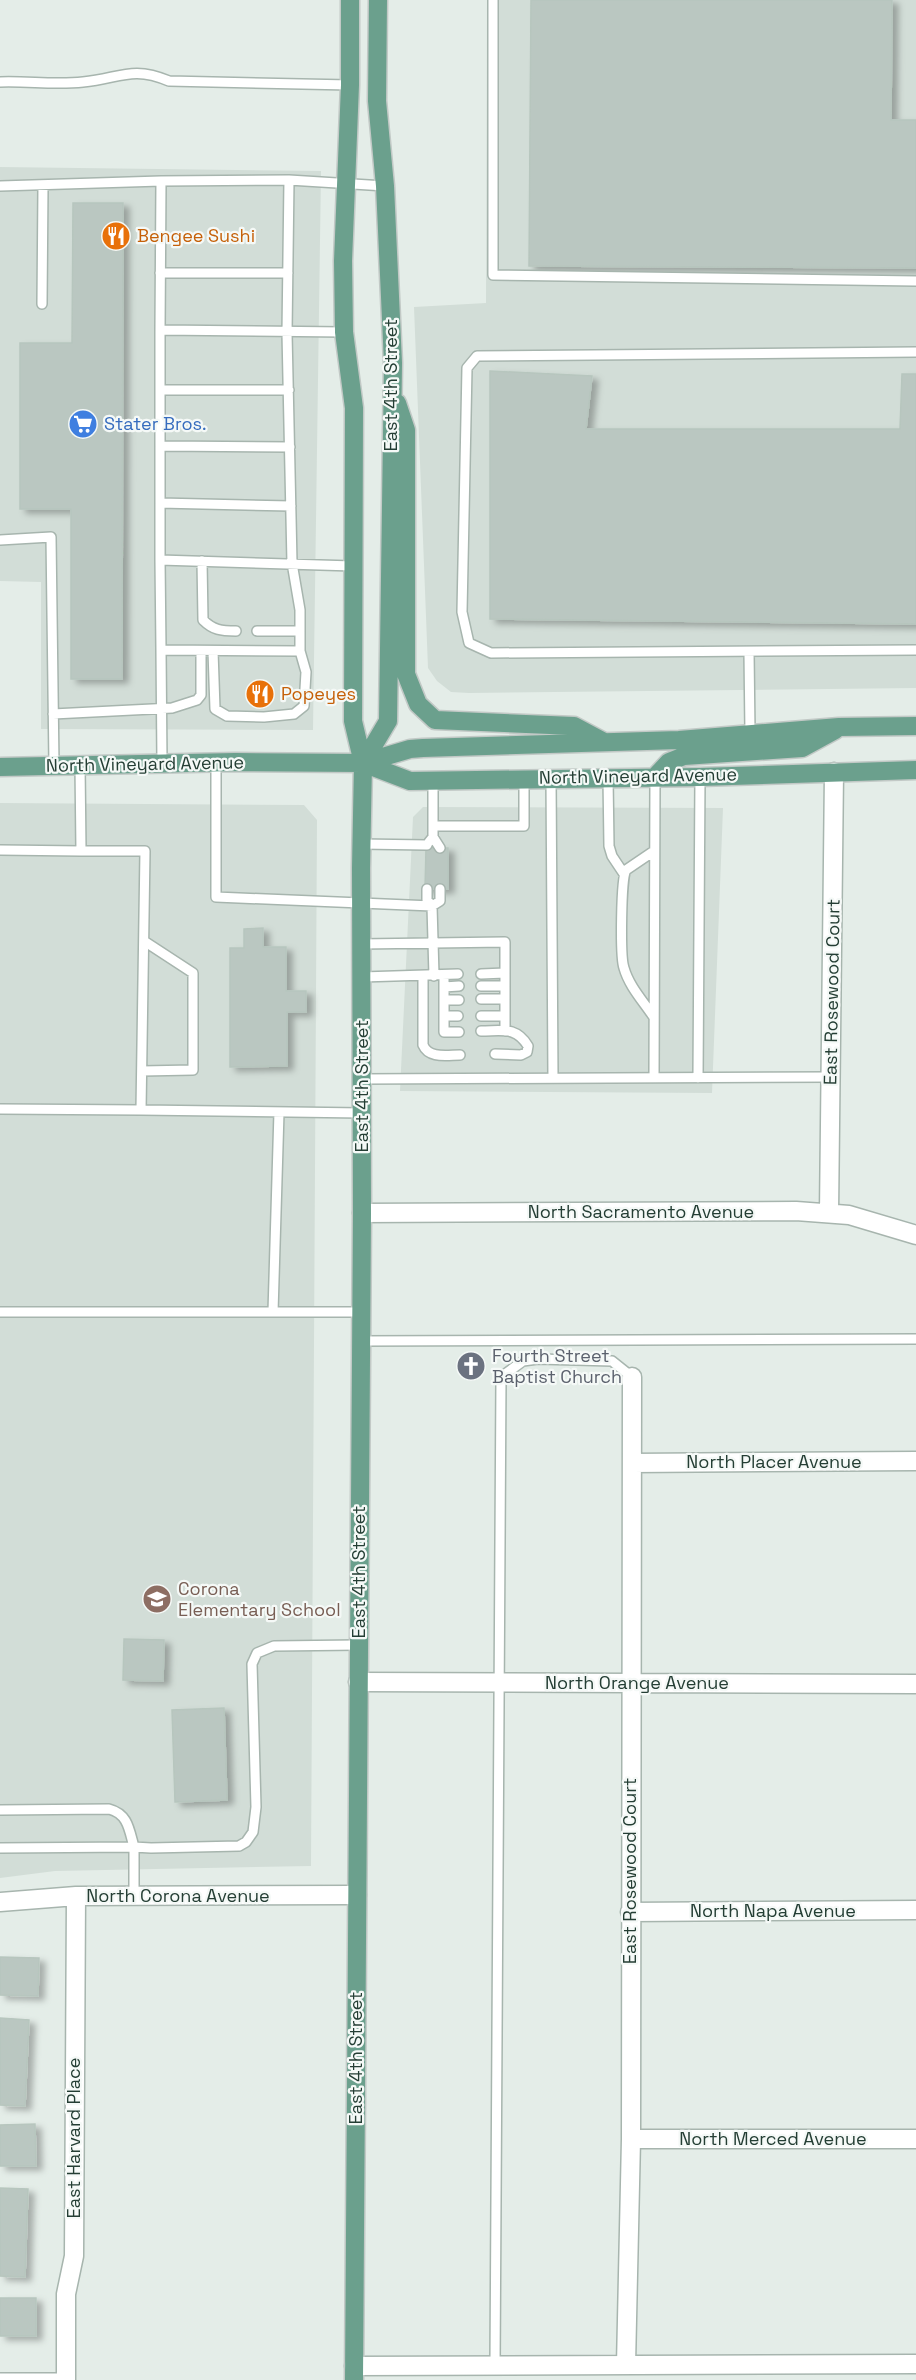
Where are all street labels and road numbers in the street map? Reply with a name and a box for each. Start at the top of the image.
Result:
street label: East 4th Street [379,319,402,451]
street label: North Vineyard Avenue [46,750,244,777]
street label: North Vineyard Avenue [539,762,737,789]
street label: East Rosewood Court [818,899,845,1085]
street label: East 4th Street [350,1020,373,1152]
street label: North Sacramento Avenue [528,1200,754,1223]
street label: North Placer Avenue [686,1450,862,1473]
street label: East 4th Street [347,1506,370,1638]
street label: North Orange Avenue [545,1671,729,1694]
street label: East Rosewood Court [618,1778,641,1964]
street label: North Corona Avenue [86,1884,270,1907]
street label: North Napa Avenue [690,1899,856,1922]
street label: East 4th Street [344,1992,367,2124]
street label: East Harvard Place [62,2058,85,2218]
street label: North Merced Avenue [679,2127,867,2150]

